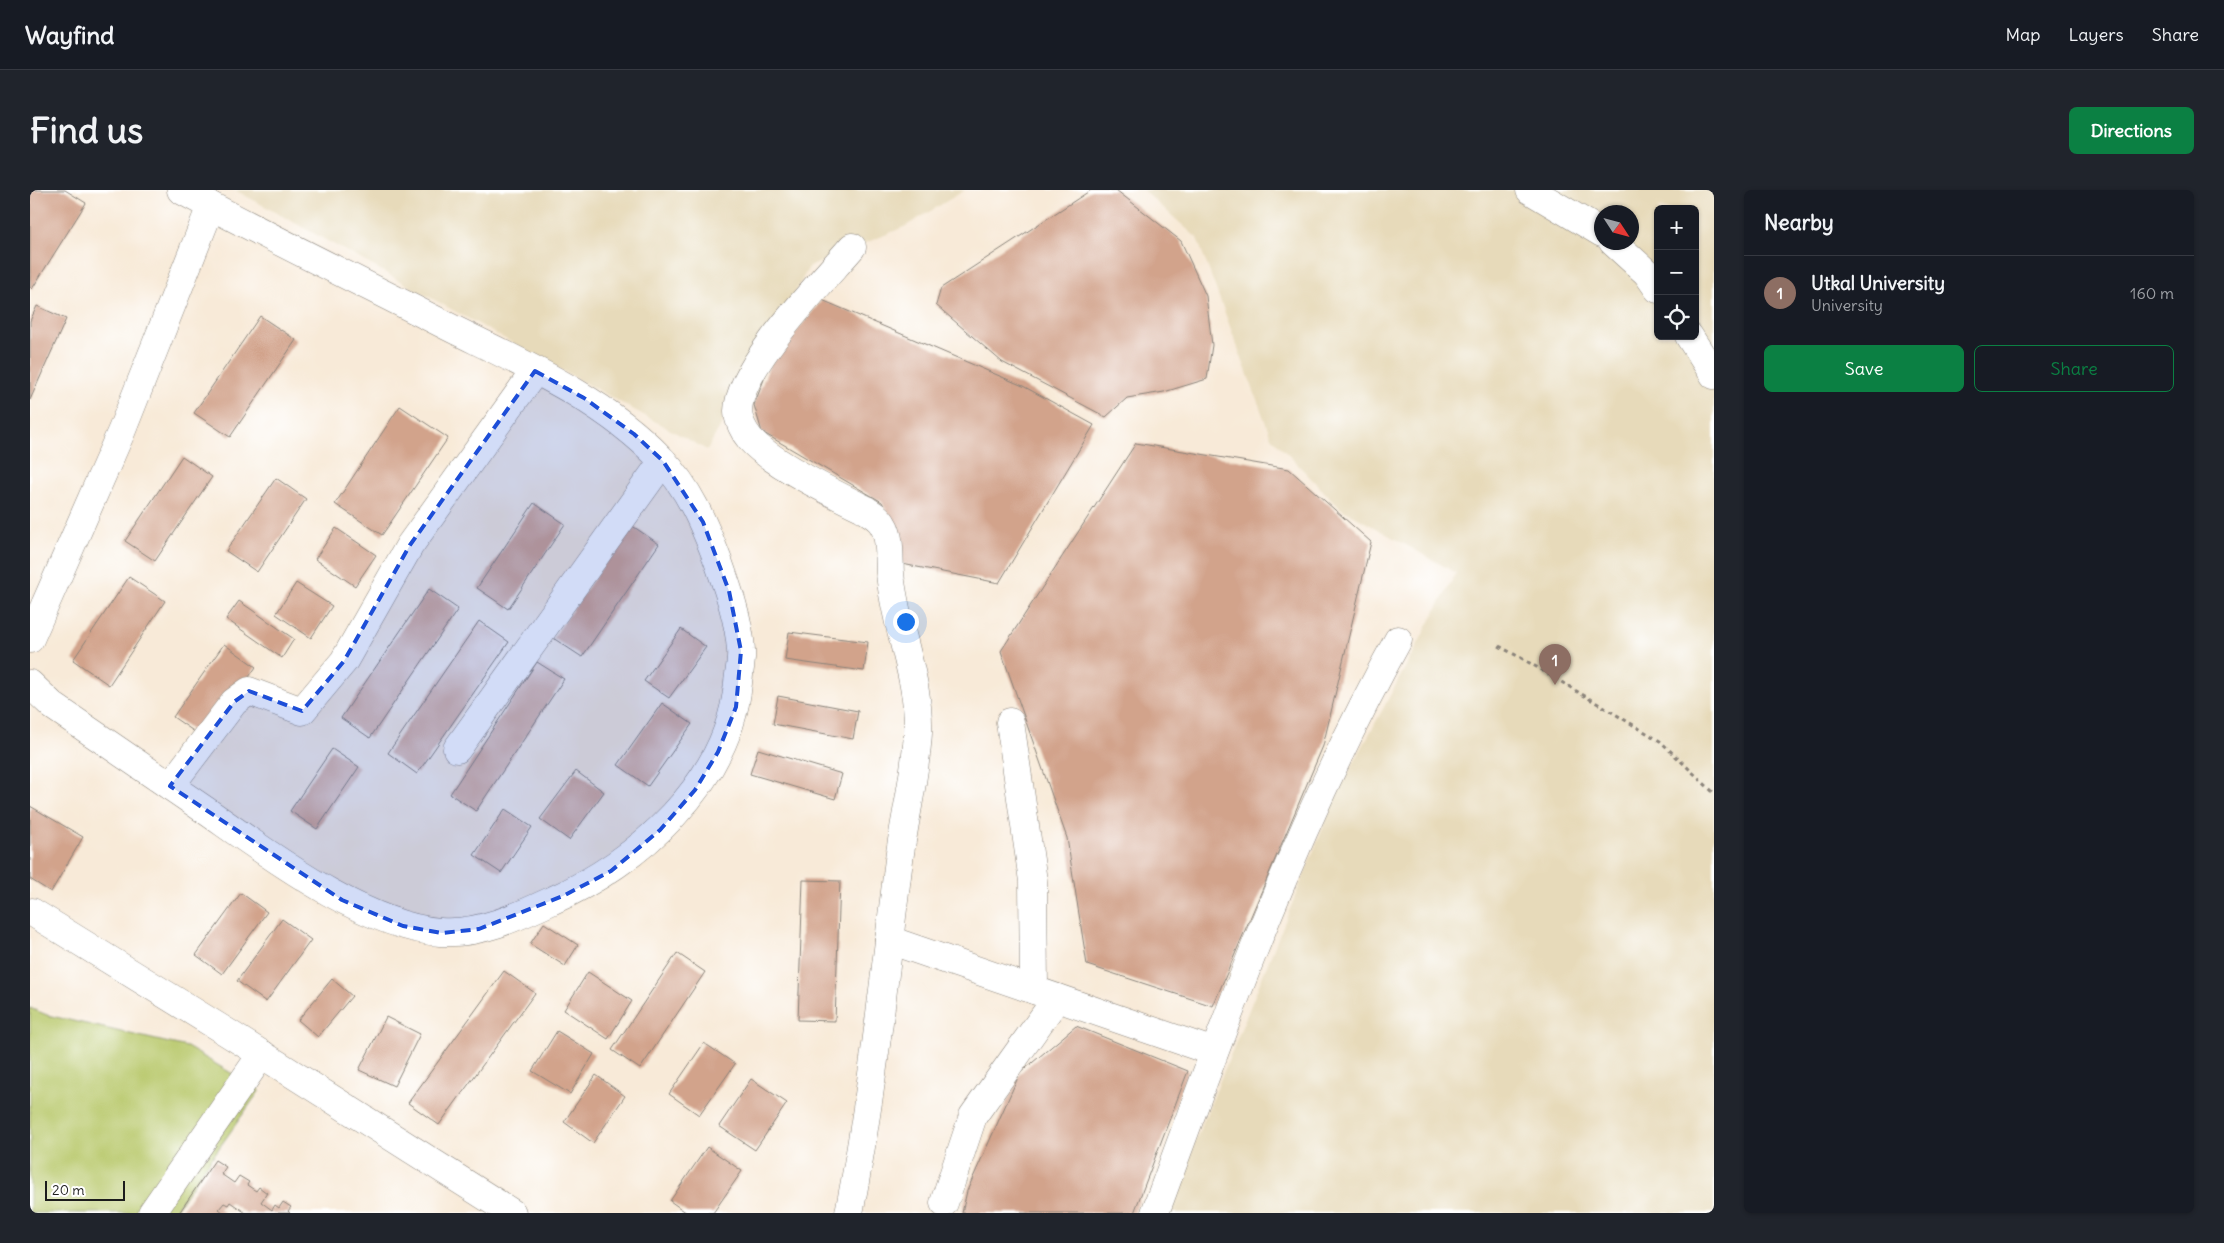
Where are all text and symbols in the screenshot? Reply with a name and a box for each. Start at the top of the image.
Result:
text: Wayfind [25,20,114,50]
text: Map [2005,23,2040,46]
text: Layers [2068,23,2124,46]
text: Share [2152,23,2199,46]
button: Directions [2069,107,2194,154]
text: Find us [30,108,143,152]
north arrow [1594,205,1639,250]
map controls [1654,205,1699,340]
button: + [1654,205,1699,250]
text: Nearby [1764,209,1834,236]
button: − [1654,250,1699,295]
text: Utkal University [1811,271,1945,295]
text: 1 [1777,283,1783,303]
text: 160 m [2130,283,2174,303]
button: locate [1654,295,1699,340]
text: University [1811,295,1883,315]
button: Save [1764,345,1964,392]
button: Share [1974,345,2174,392]
your location [893,609,919,635]
pin: 1 [1539,644,1571,685]
scale bar [45,1178,125,1201]
text: 20 m [52,1181,85,1199]

